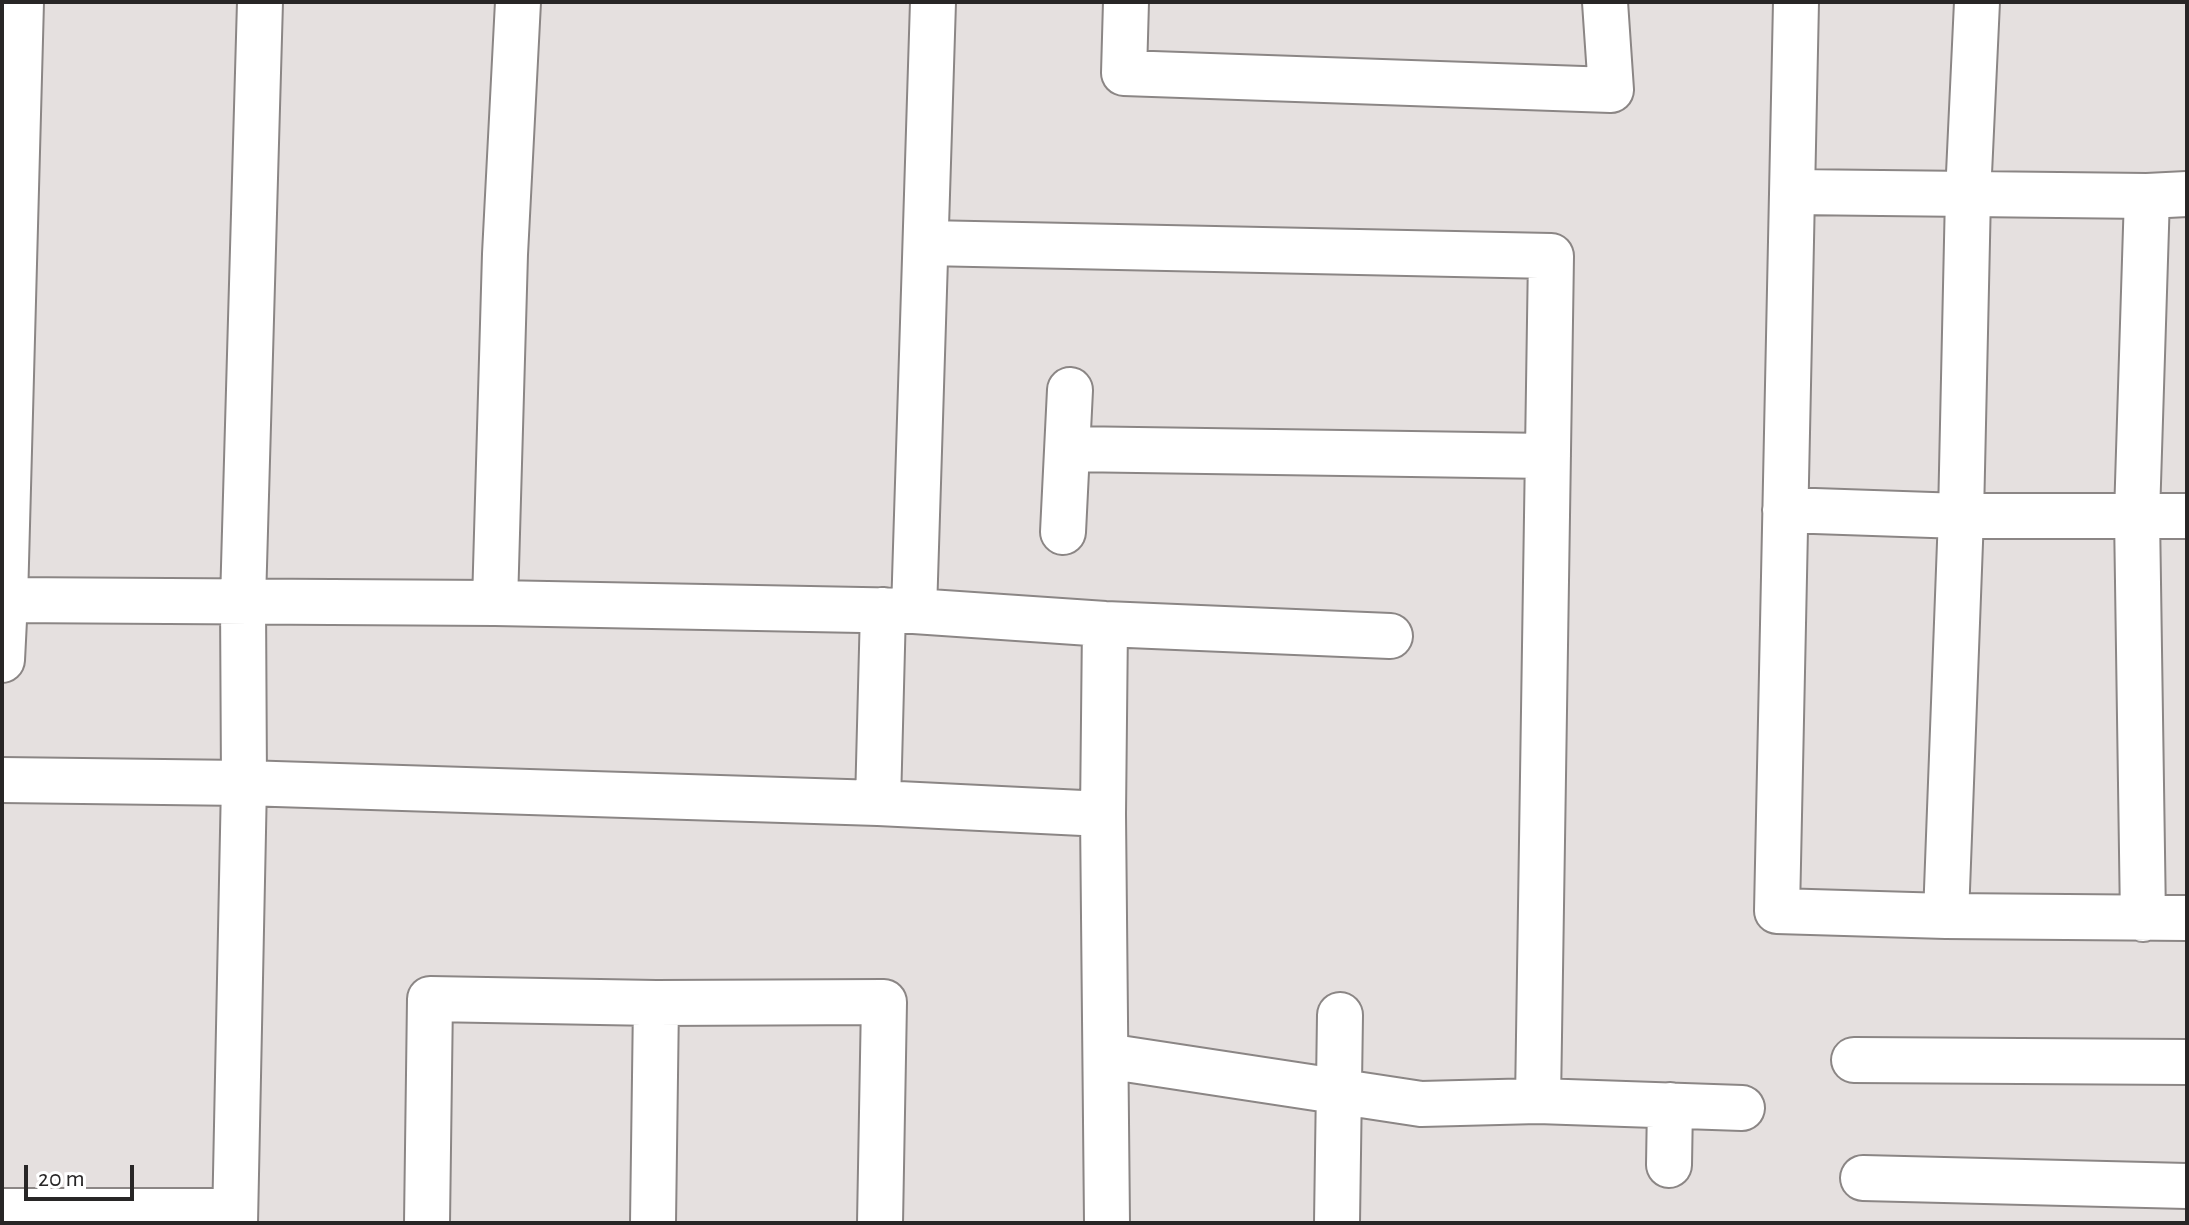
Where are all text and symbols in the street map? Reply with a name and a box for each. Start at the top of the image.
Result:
scale bar [28,1149,138,1199]
text: 20 m [38,1167,85,1191]

